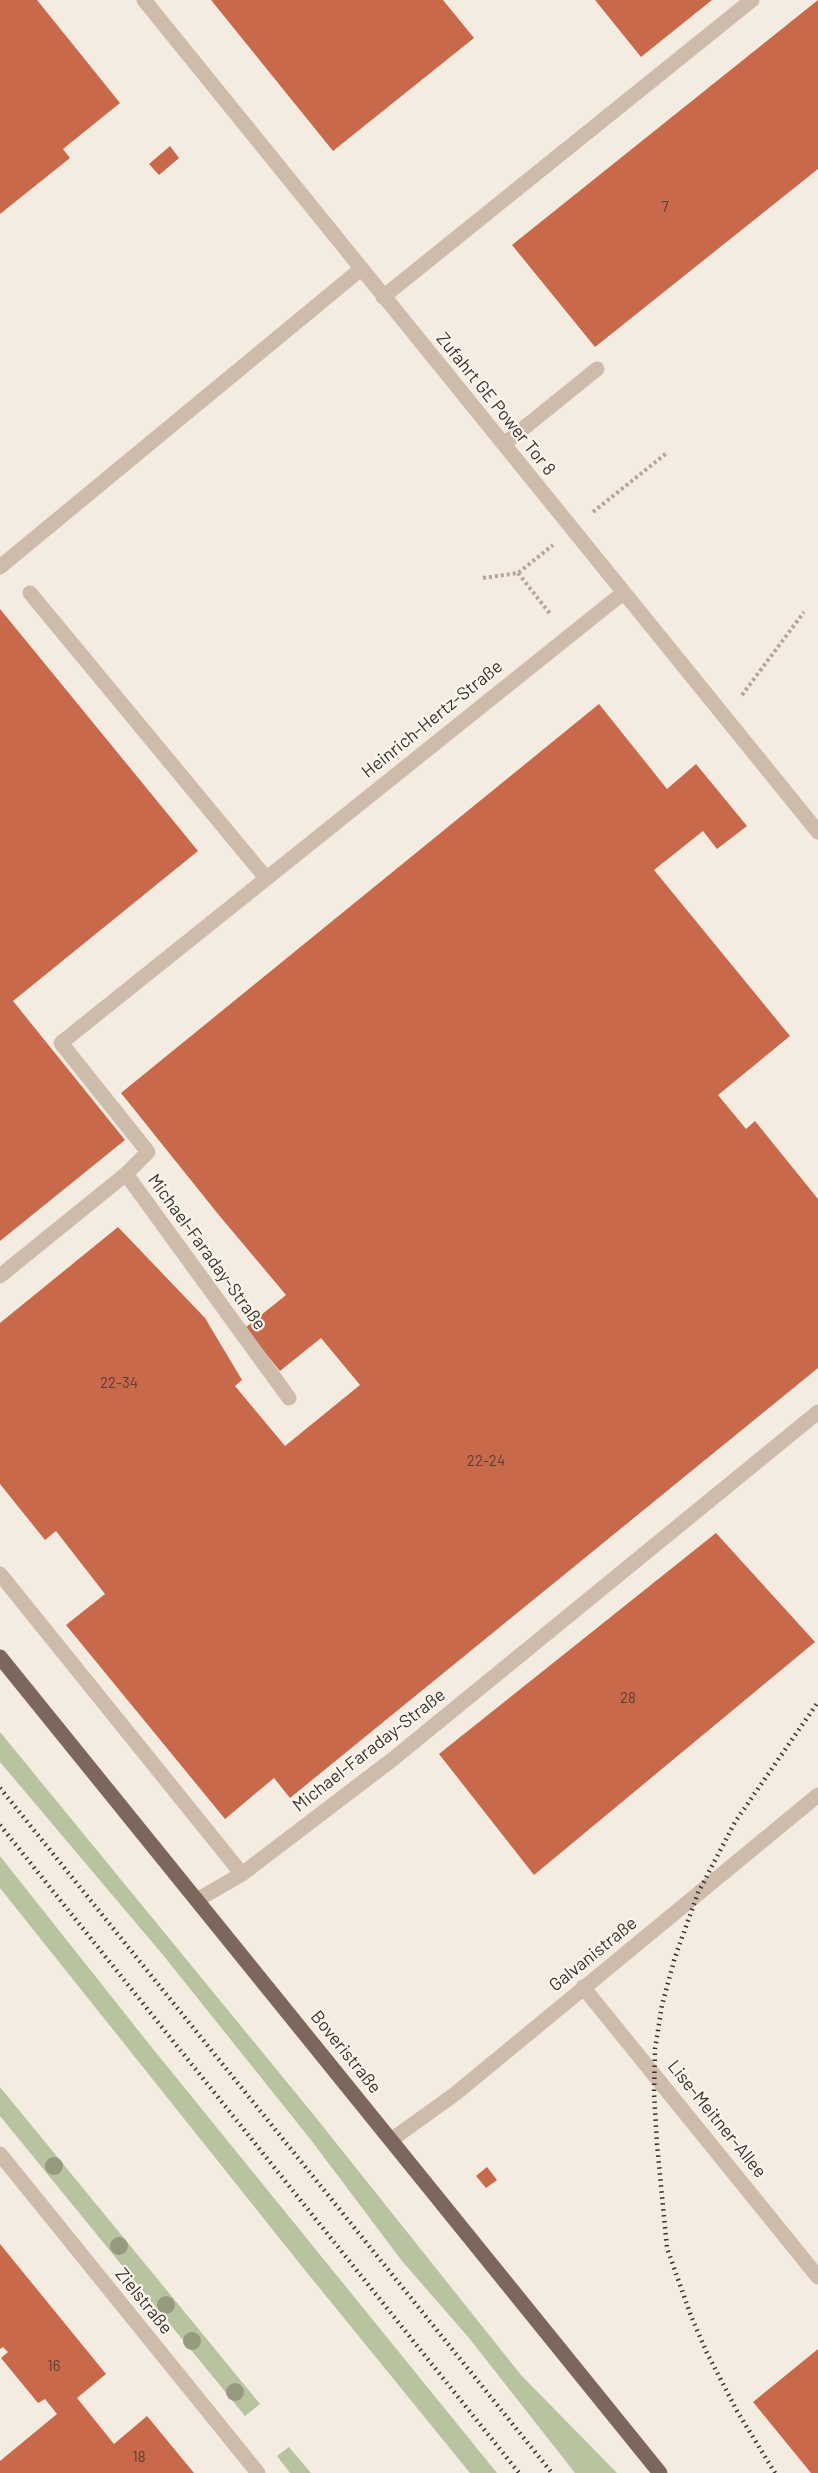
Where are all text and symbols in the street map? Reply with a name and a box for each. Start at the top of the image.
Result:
house number: 7 [661,198,669,216]
street label: Zufahrt GE Power Tor 8 [432,328,560,480]
street label: Heinrich-Hertz-Straße [357,656,507,782]
street label: Michael-Faraday-Straße [143,1170,271,1334]
house number: 22-34 [100,1374,138,1392]
house number: 22-24 [467,1452,505,1470]
street label: Michael-Faraday-Straße [288,1684,450,1816]
house number: 28 [620,1689,636,1707]
street label: Galvanistraße [545,1912,641,1996]
street label: Boveristraße [306,2006,386,2098]
street label: Lise-Meitner-Allee [663,2056,771,2182]
street label: Zielstraße [111,2264,177,2338]
house number: 16 [48,2357,60,2375]
house number: 18 [132,2448,146,2466]

